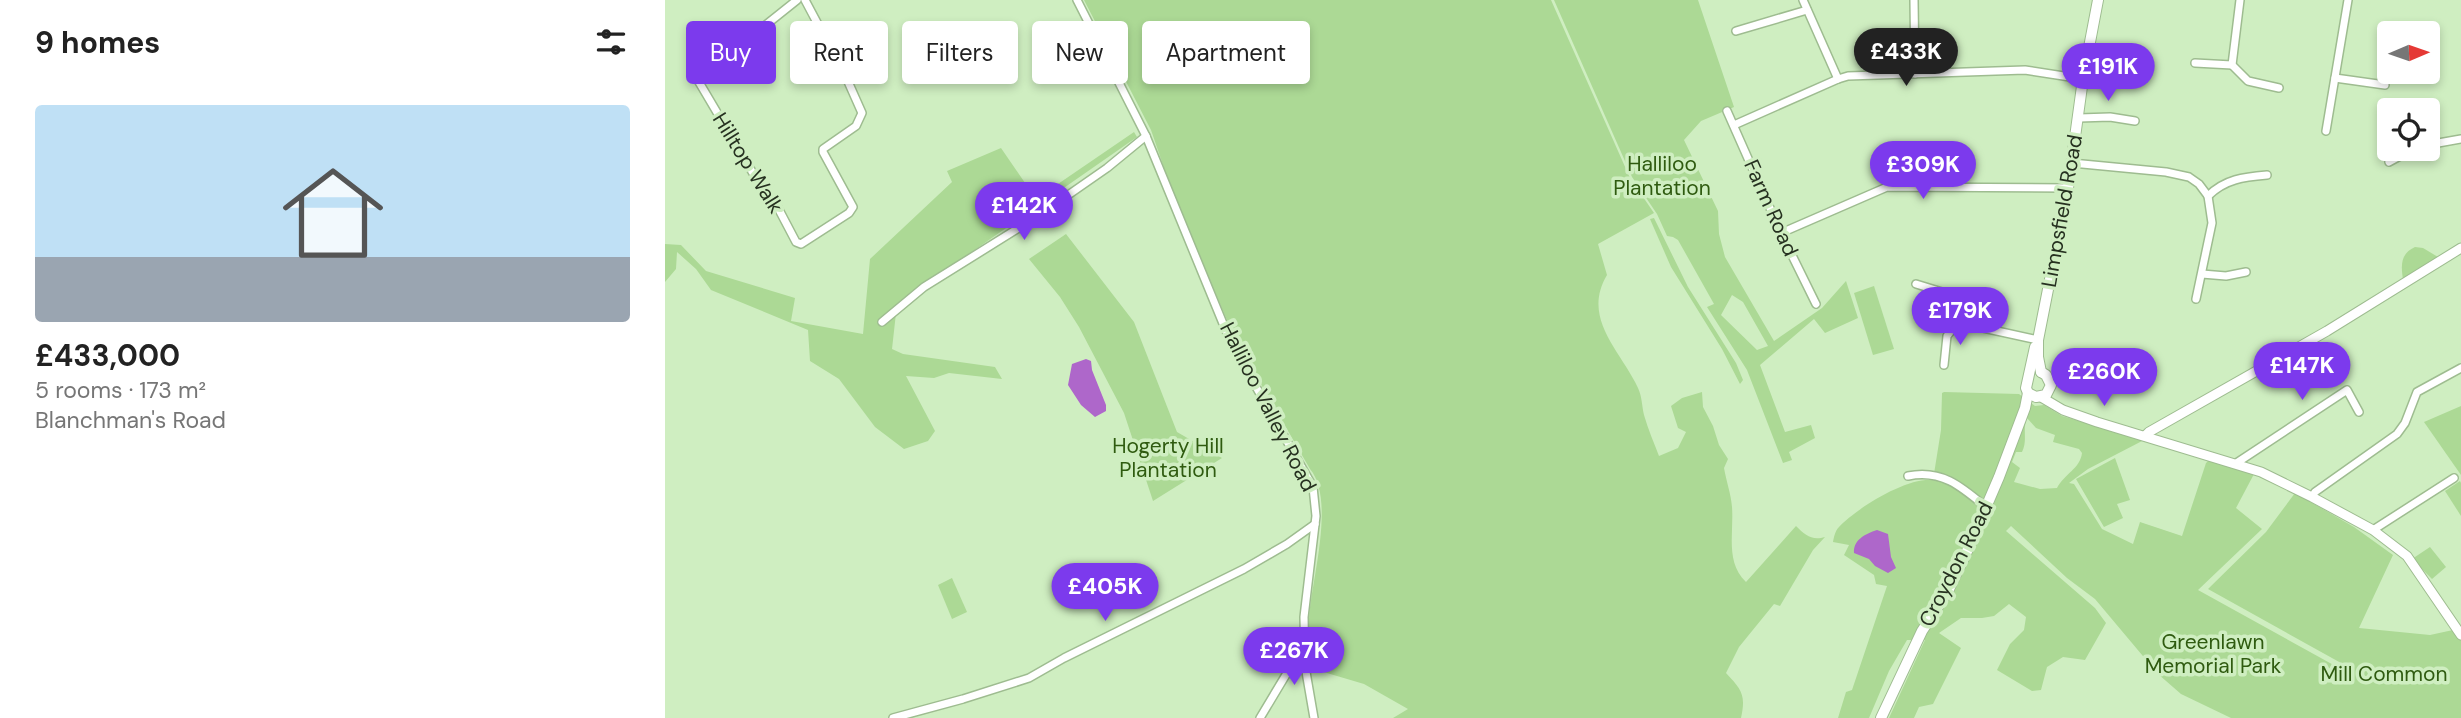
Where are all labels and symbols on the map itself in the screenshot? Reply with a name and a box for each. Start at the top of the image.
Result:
north arrow [2377,21,2439,84]
pin: £433K [1857,28,1955,88]
pin: £191K [2059,43,2157,103]
street label: Hilltop Walk [706,107,790,219]
street label: Limpsfield Road [2035,132,2089,290]
pin: £309K [1874,142,1972,201]
park label: Halliloo Plantation [1613,150,1711,202]
street label: Farm Road [1737,155,1805,261]
pin: £142K [975,182,1073,242]
pin: £179K [1911,288,2009,347]
street label: Halliloo Valley Road [1213,317,1323,497]
pin: £147K [2253,342,2351,402]
pin: £260K [2055,348,2153,408]
park label: Hogerty Hill Plantation [1112,432,1224,484]
street label: Croydon Road [1912,497,2000,631]
pin: £405K [1056,564,1154,623]
pin: £267K [1245,628,1343,687]
park label: Greenlawn Memorial Park [2145,628,2282,680]
park label: Mill Common [2320,660,2448,688]

